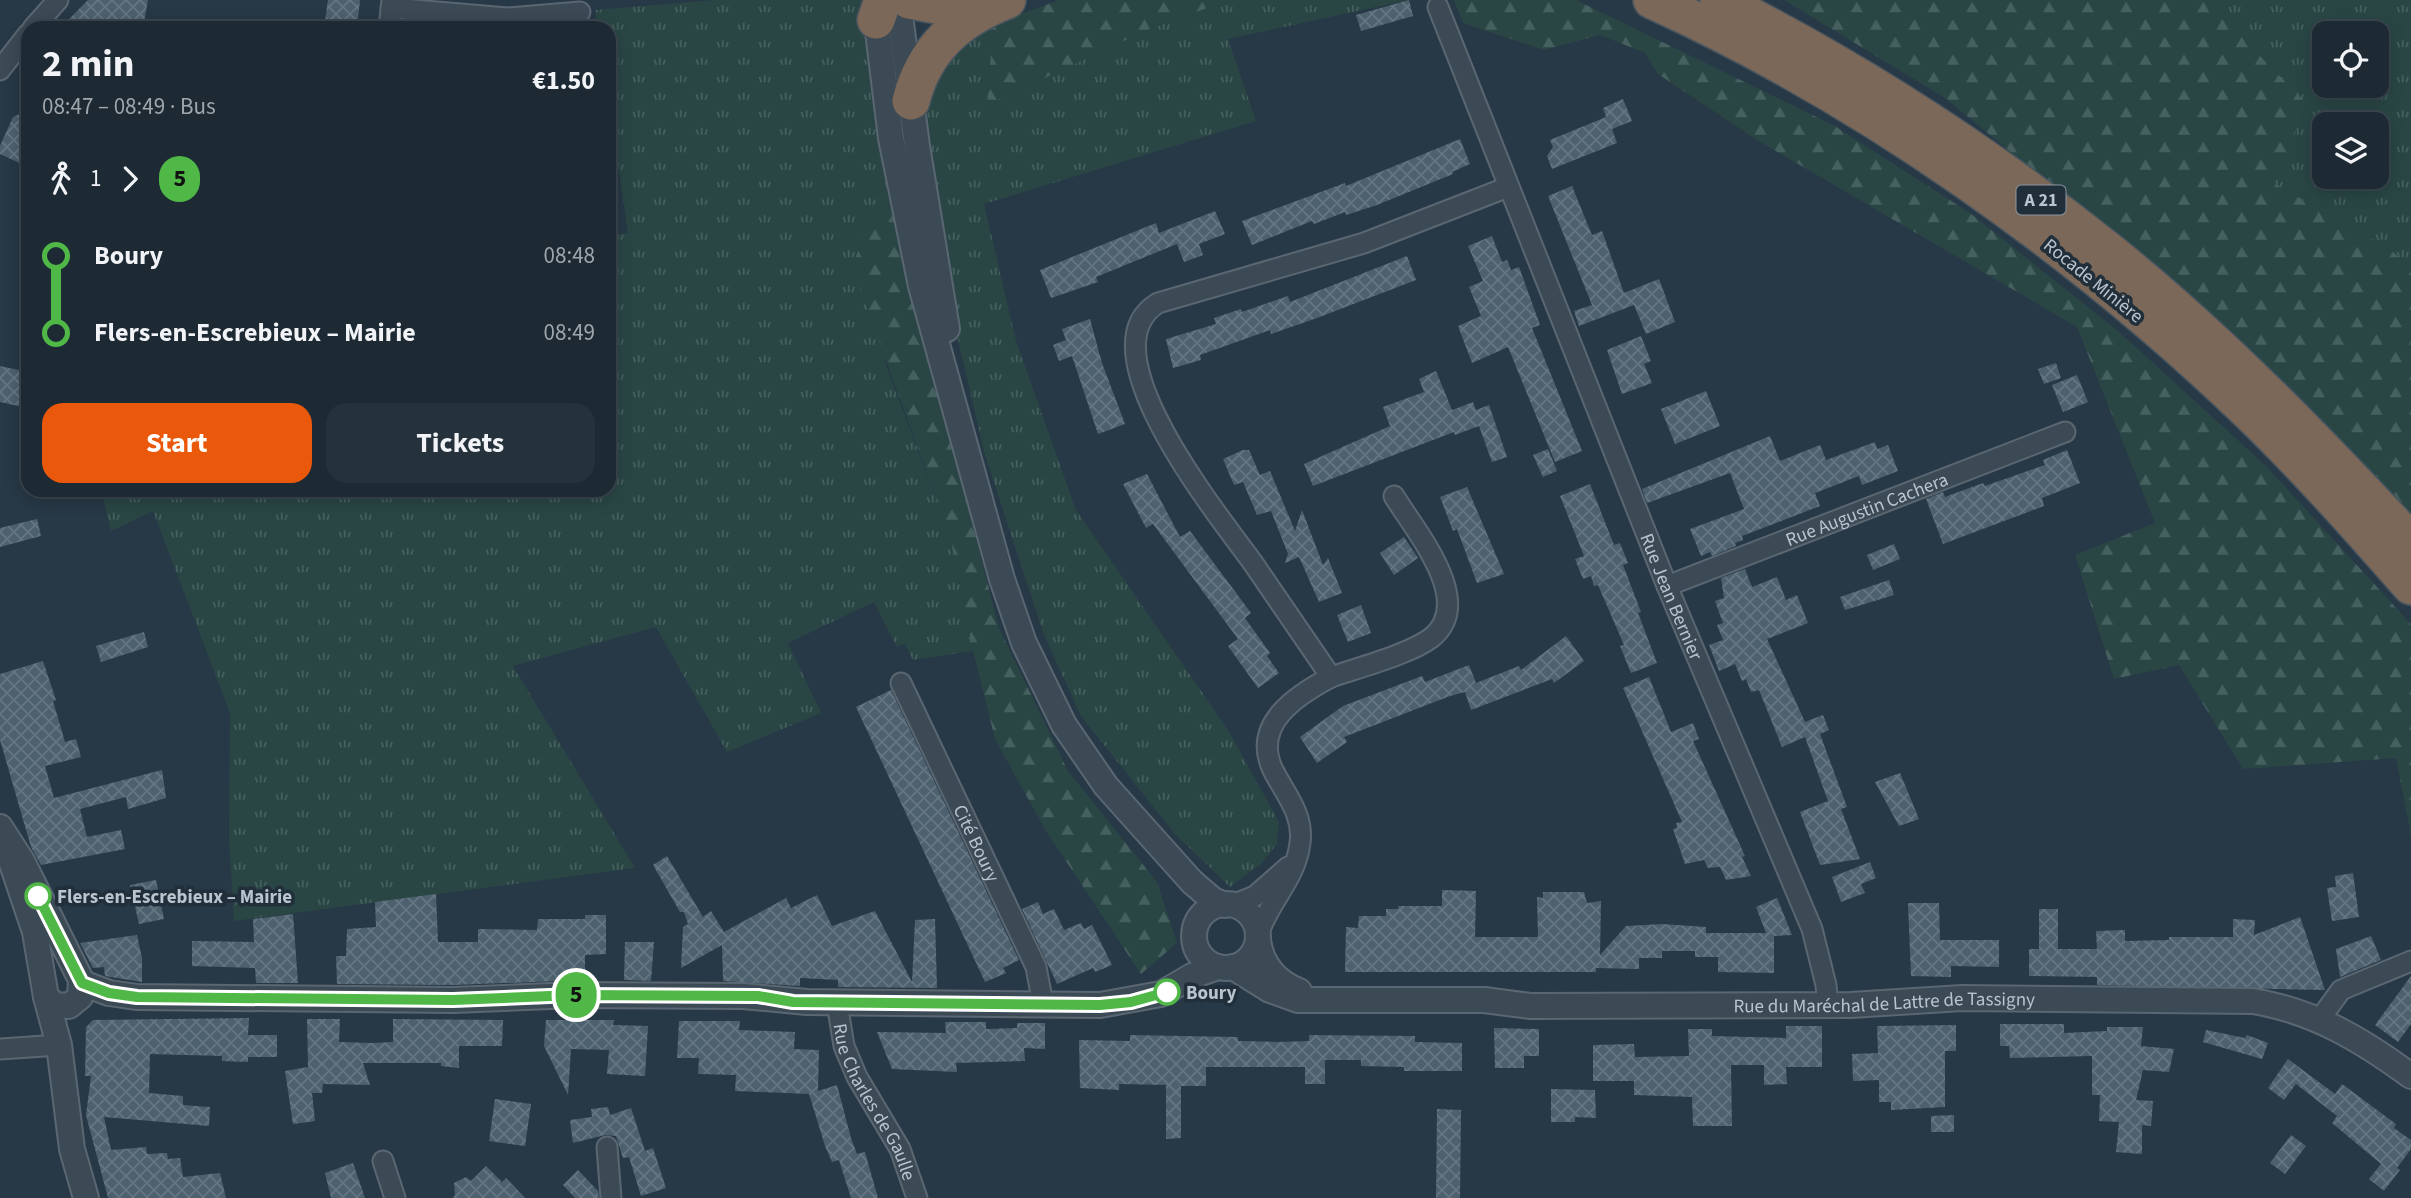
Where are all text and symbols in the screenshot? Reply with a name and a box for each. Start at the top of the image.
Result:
map controls [2312,21,2389,189]
button: locate [2312,21,2389,98]
text: 2 min [42,37,134,91]
text: €1.50 [532,62,595,99]
text: 08:47 – 08:49 · Bus [42,90,216,123]
button: layers [2312,112,2389,189]
icon: walk [42,160,80,198]
icon: forward [111,160,149,198]
text: 5 [173,161,186,196]
text: 1 [90,162,101,195]
road number: A 21 [2016,186,2066,215]
street label: Rocade Minière [2037,232,2149,330]
text: Boury [94,237,163,274]
text: 08:48 [544,239,595,272]
text: Flers-en-Escrebieux – Mairie [94,314,416,351]
text: 08:49 [544,316,595,349]
button: Start [42,403,312,483]
button: Tickets [326,403,595,483]
street label: Rue Augustin Cachera [1782,466,1952,554]
street label: Rue Jean Bernier [1632,529,1709,665]
street label: Cité Boury [946,800,1006,887]
marker: Flers-en-Escrebieux – Mairie [25,883,51,909]
place label: Flers-en-Escrebieux – Mairie [57,884,292,911]
line badge: 5 [553,972,599,1018]
text: 5 [570,977,582,1012]
marker: Boury [1154,979,1180,1005]
place label: Boury [1186,980,1237,1007]
street label: Rue du Maréchal de Lattre de Tassigny [1733,986,2035,1020]
street label: Rue Charles de Gaulle [826,1022,922,1184]

